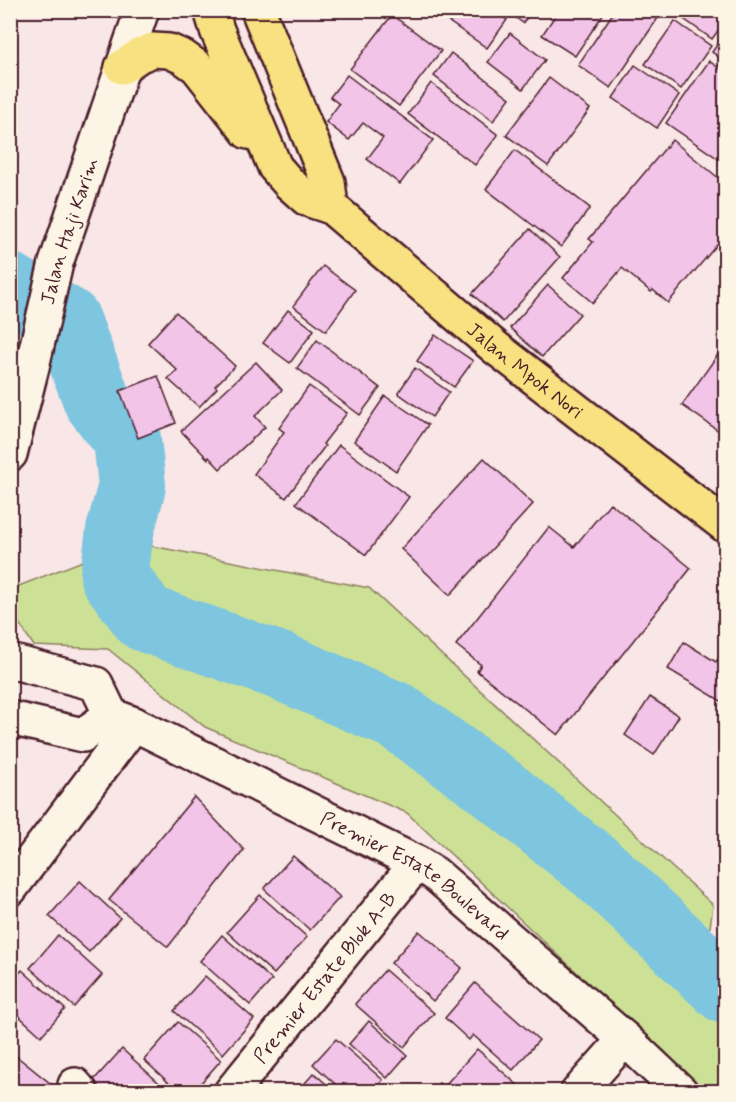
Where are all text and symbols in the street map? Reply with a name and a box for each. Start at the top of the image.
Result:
street label: Jalan Haji Karim [35,154,106,307]
street label: Jalan Mpok Nori [460,317,588,426]
street label: Premier Estate Boulevard [315,806,514,947]
street label: Premier Estate Blok A-B [248,887,403,1069]

